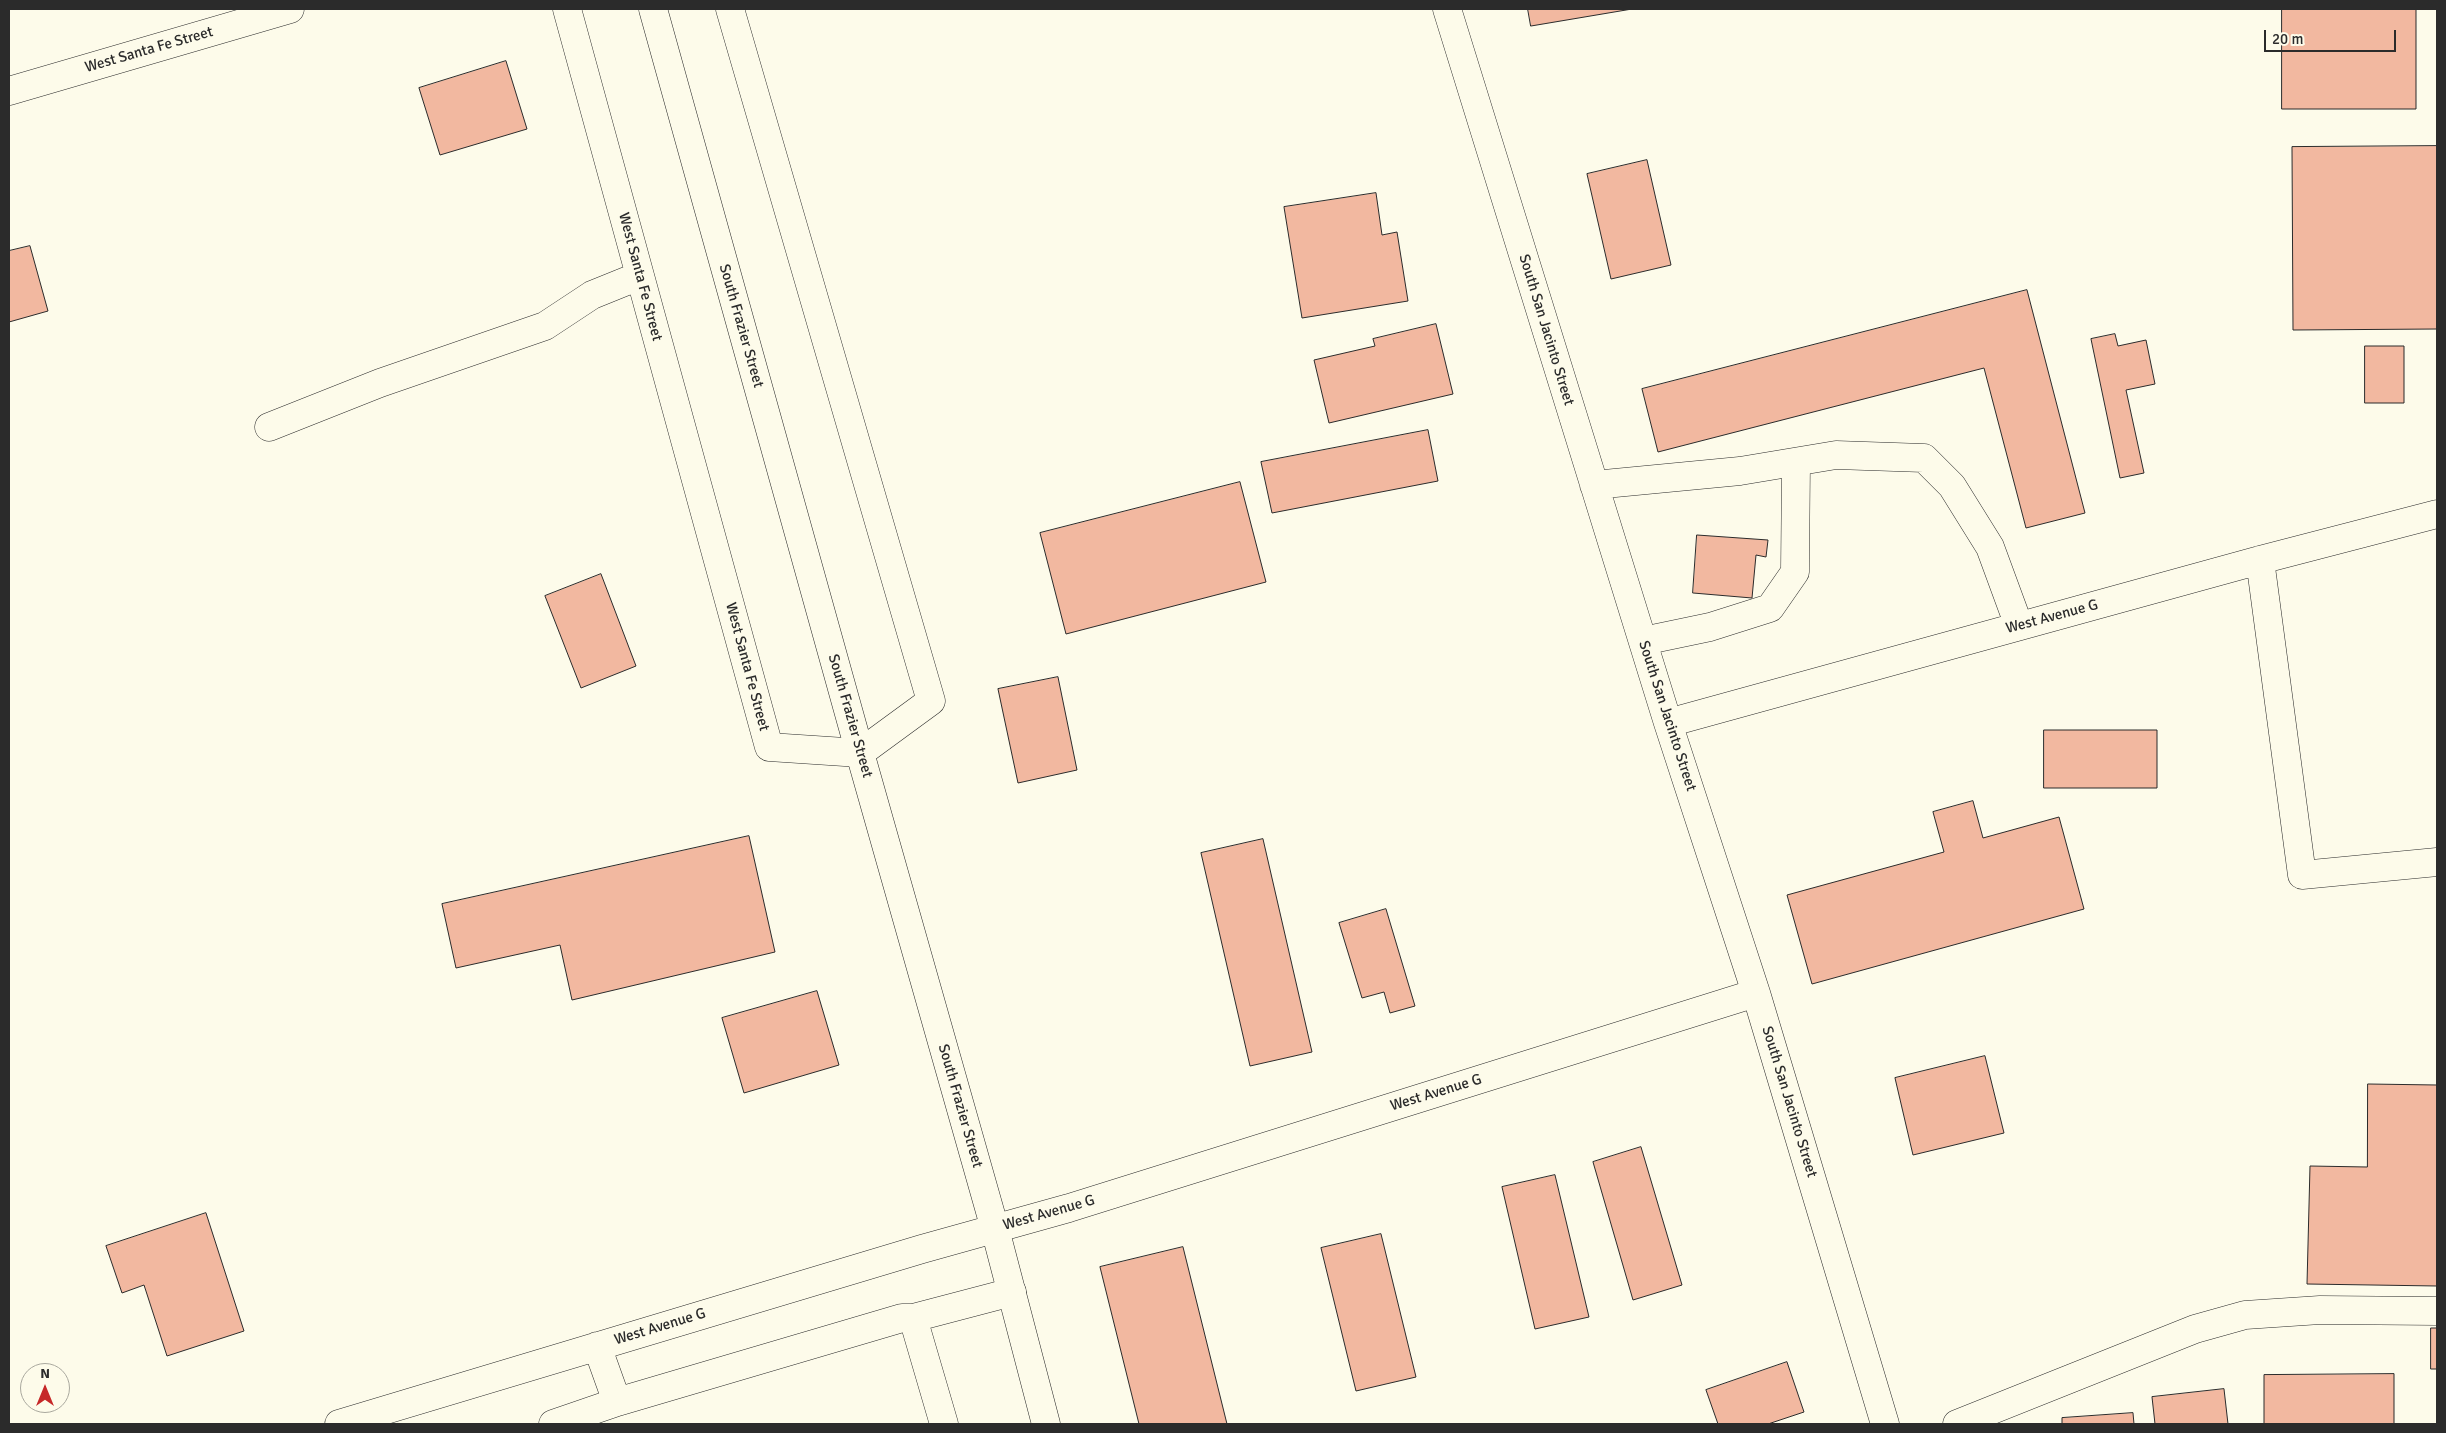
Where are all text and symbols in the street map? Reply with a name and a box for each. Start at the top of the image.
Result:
scale bar [2266,20,2398,52]
street label: West Santa Fe Street [83,23,215,77]
text: 20 m [2272,30,2303,48]
street label: West Santa Fe Street [614,211,666,343]
street label: South San Jacinto Street [1514,252,1578,408]
street label: South Frazier Street [715,262,767,390]
street label: West Avenue G [2004,596,2100,638]
street label: West Santa Fe Street [721,601,773,733]
street label: South San Jacinto Street [1634,639,1700,793]
street label: South Frazier Street [824,652,876,780]
street label: South San Jacinto Street [1757,1024,1821,1180]
street label: South Frazier Street [934,1042,986,1170]
street label: West Avenue G [1388,1071,1484,1115]
street label: West Avenue G [1001,1191,1097,1235]
street label: West Avenue G [612,1305,708,1349]
north arrow [20,1363,70,1413]
text: N [40,1365,50,1382]

